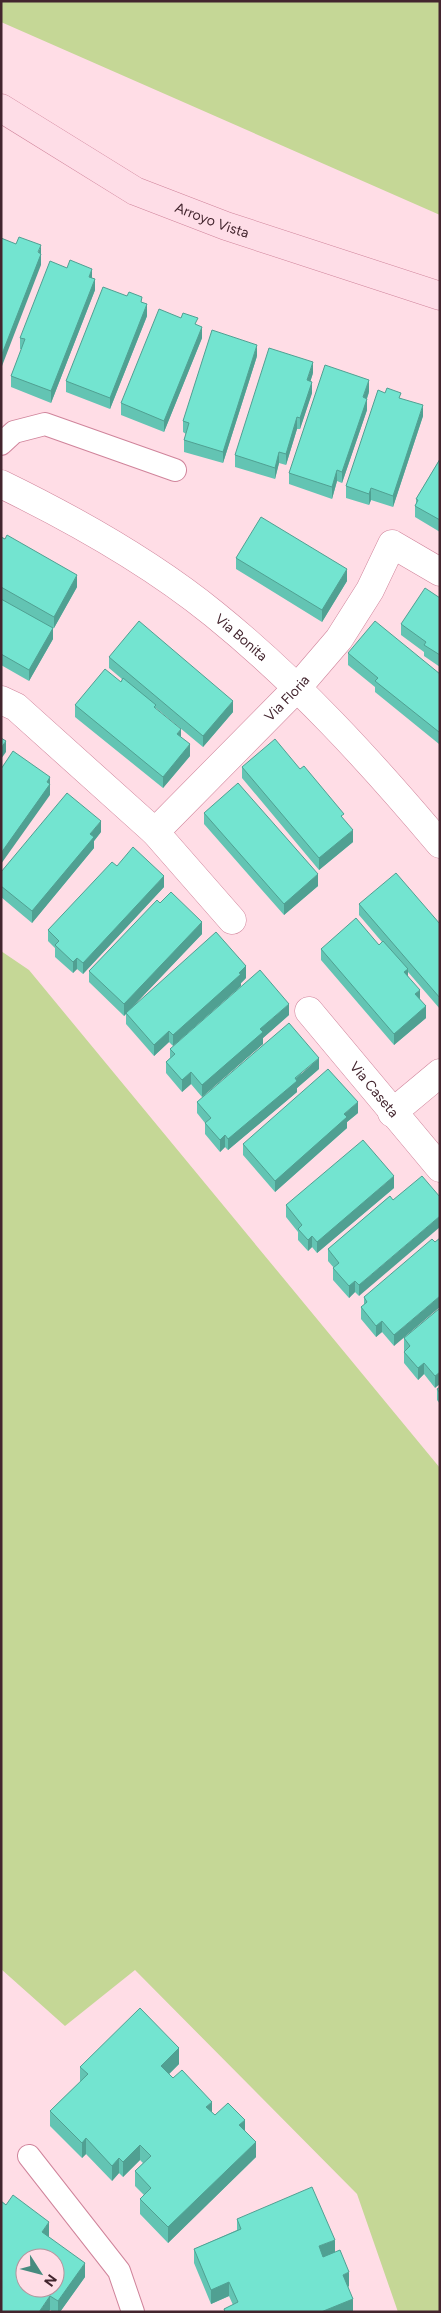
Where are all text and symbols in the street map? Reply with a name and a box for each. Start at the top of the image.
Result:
street label: Arroyo Vista [173,199,251,241]
street label: Via Bonita [212,610,271,665]
street label: Via Floria [261,671,313,725]
street label: Via Caseta [346,1058,402,1121]
north arrow [15,2248,65,2298]
text: N [40,2271,60,2290]

